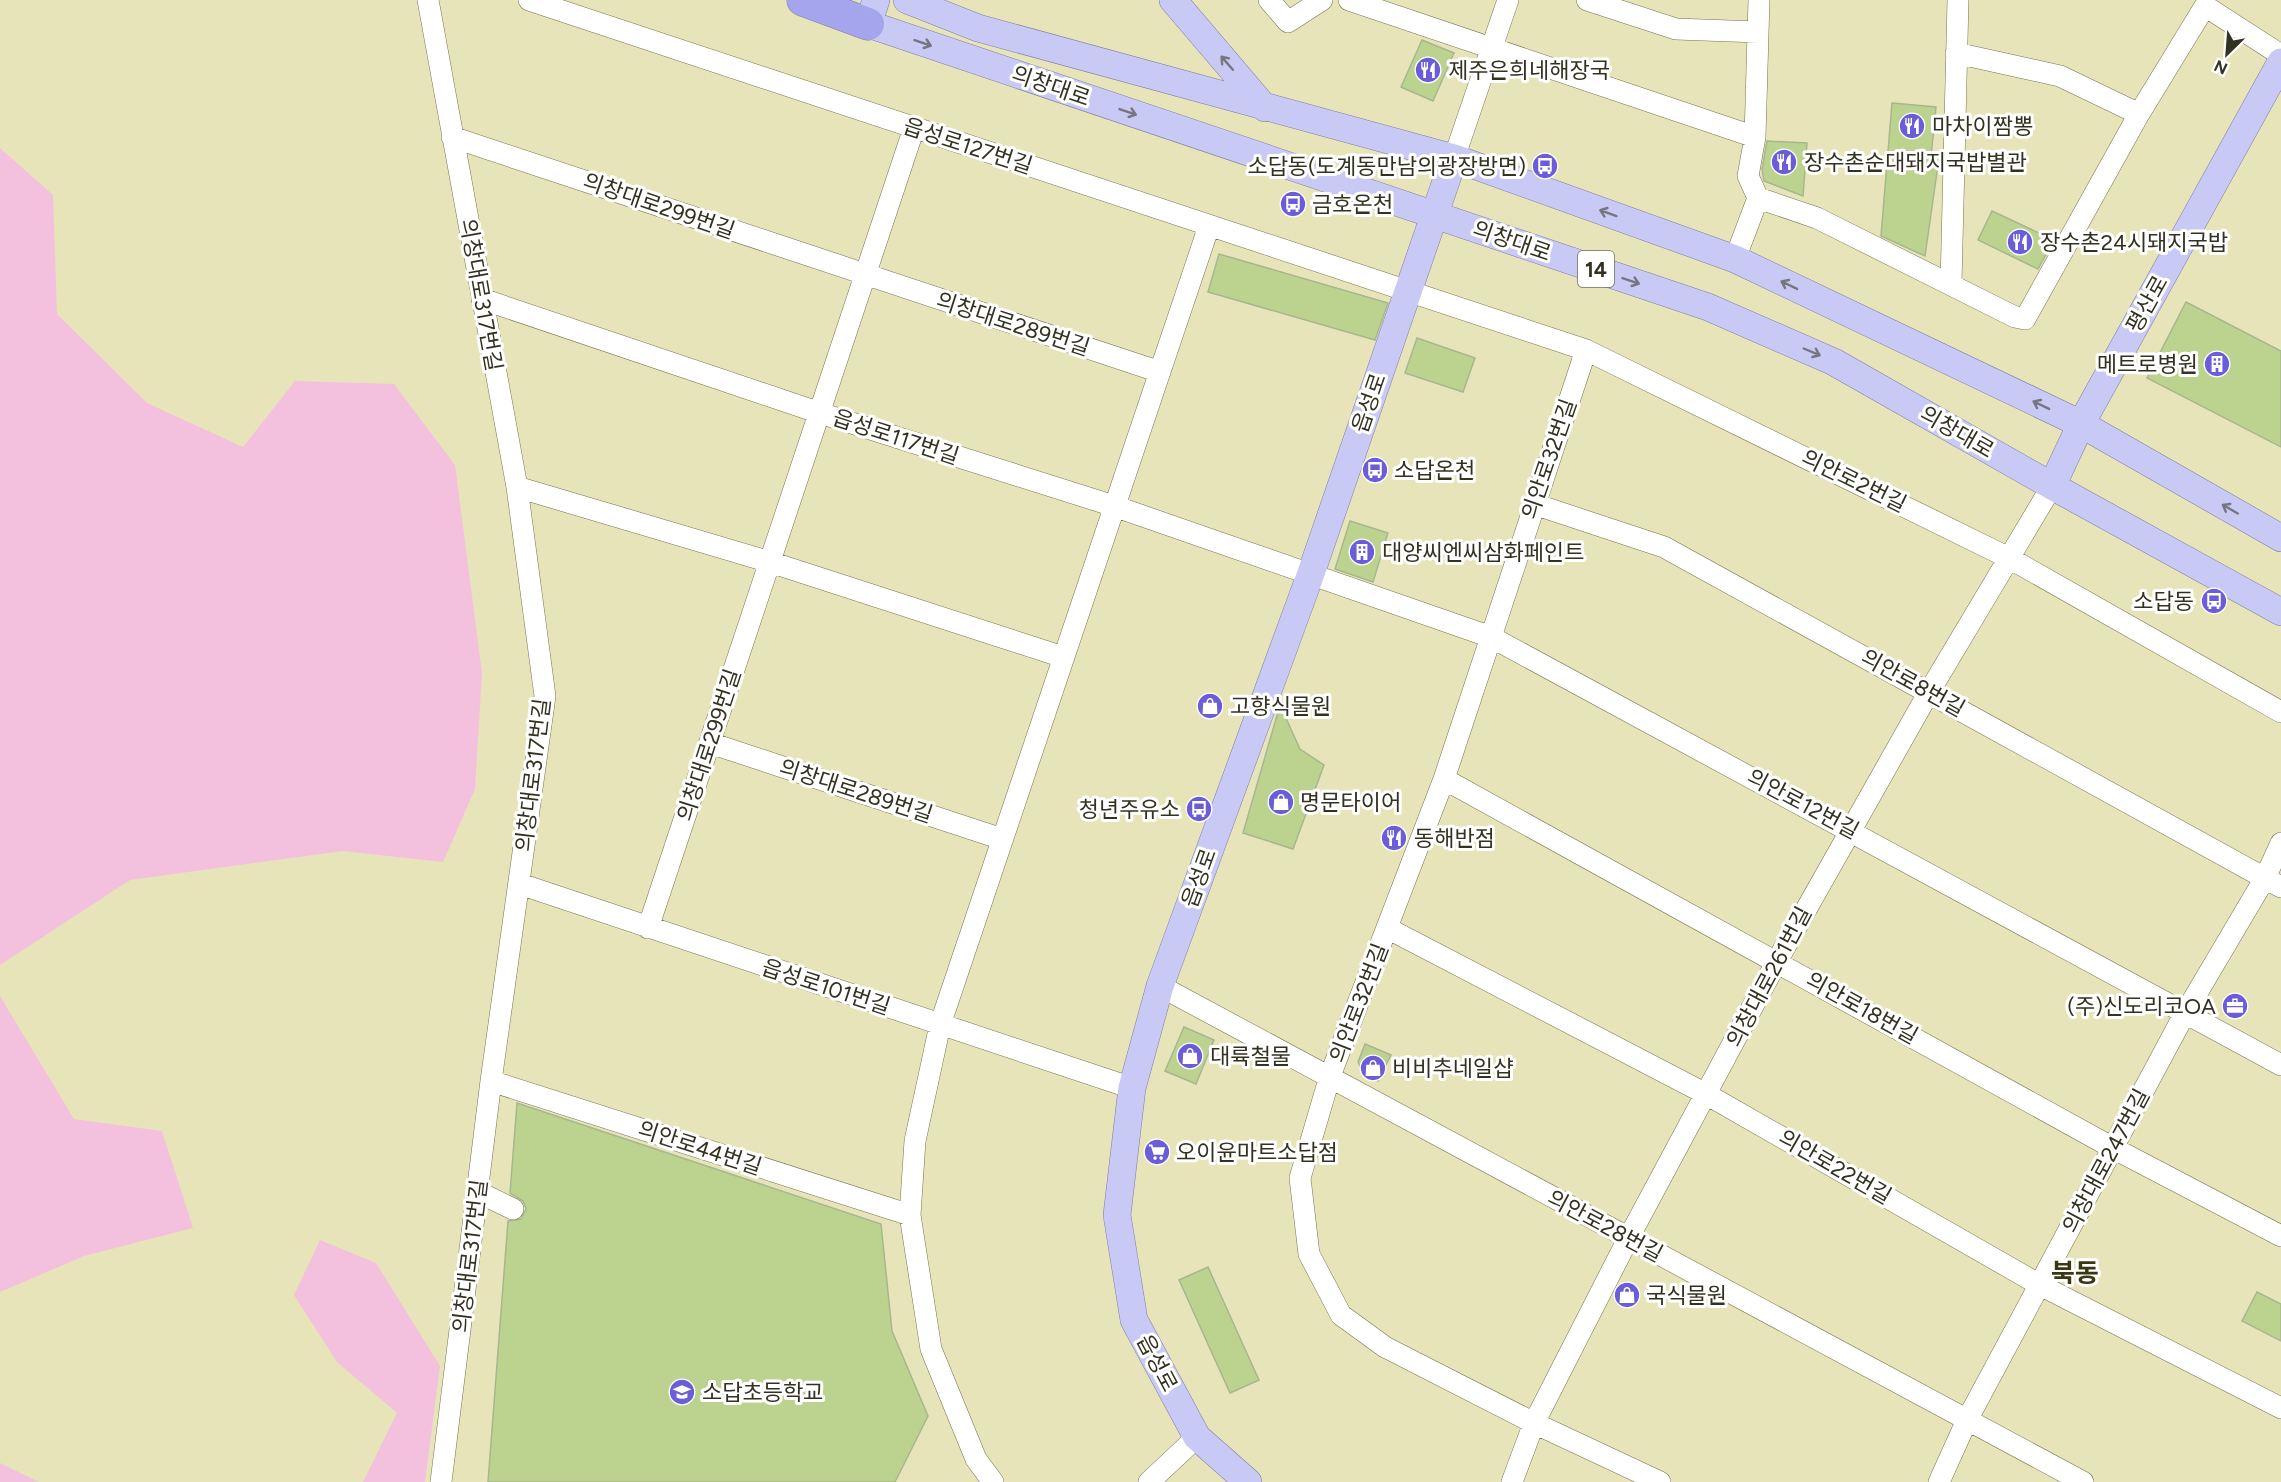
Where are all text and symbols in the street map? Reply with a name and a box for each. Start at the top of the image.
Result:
north arrow [2197,24,2257,84]
one-way arrow [913,39,932,50]
restaurant icon: 제주은희네해장국 [1413,55,1443,85]
one-way arrow [1220,56,1234,71]
text: N [2211,56,2230,78]
place label: 제주은희네해장국 [1448,57,1610,84]
street label: 의창대로 [1008,60,1094,112]
one-way arrow [1118,107,1137,118]
restaurant icon: 마차이짬뽕 [1897,111,1927,141]
street label: 읍성로127번길 [900,112,1036,180]
place label: 마차이짬뽕 [1932,113,2033,140]
restaurant icon: 장수촌순대돼지국밥별관 [1769,147,1799,177]
place label: 장수촌순대돼지국밥별관 [1804,149,2027,176]
bus stop icon: 소답동(도계동만남의광장방면) [1530,151,1560,181]
place label: 소답동(도계동만남의광장방면) [1247,153,1526,180]
street label: 의창대로299번길 [580,167,738,245]
bus stop icon: 금호온천 [1278,189,1308,219]
place label: 금호온천 [1312,191,1393,218]
one-way arrow [1599,207,1618,218]
street label: 의창대로 [1469,215,1555,267]
street label: 의창대로317번길 [454,217,508,373]
restaurant icon: 장수촌24시돼지국밥 [2005,227,2035,257]
place label: 장수촌24시돼지국밥 [2040,229,2228,256]
road number: 14 [1578,251,1614,287]
street label: 평산로 [2120,271,2174,337]
one-way arrow [1621,277,1640,288]
one-way arrow [1781,278,1799,290]
street label: 의창대로289번길 [933,286,1093,362]
one-way arrow [1803,347,1821,359]
building icon: 메트로병원 [2202,349,2232,379]
place label: 메트로병원 [2097,351,2198,378]
street label: 읍성로 [1346,370,1392,436]
street label: 의안로32번길 [1516,395,1582,523]
one-way arrow [2032,399,2050,411]
street label: 의창대로 [1915,400,1999,464]
street label: 읍성로117번길 [829,404,963,470]
street label: 의안로2번길 [1797,444,1911,518]
bus stop icon: 소답온천 [1360,455,1390,485]
place label: 소답온천 [1394,457,1475,484]
one-way arrow [2222,503,2239,515]
building icon: 대양씨엔씨삼화페인트 [1347,537,1377,567]
place label: 대양씨엔씨삼화페인트 [1382,539,1584,566]
bus stop icon: 소답동 [2199,586,2229,616]
place label: 소답동 [2133,588,2194,615]
street label: 의안로8번길 [1856,643,1970,723]
street label: 의창대로299번길 [672,665,746,825]
shop icon: 고향식물원 [1195,691,1225,721]
place label: 고향식물원 [1230,693,1331,720]
street label: 의창대로317번길 [510,697,556,853]
street label: 의창대로289번길 [776,753,936,829]
street label: 의안로12번길 [1743,763,1863,845]
shop icon: 명문타이어 [1266,787,1296,817]
place label: 명문타이어 [1300,789,1401,816]
bus stop icon: 청년주유소 [1184,794,1214,824]
place label: 청년주유소 [1079,796,1180,823]
restaurant icon: 동해반점 [1379,823,1409,853]
place label: 동해반점 [1414,825,1495,852]
street label: 읍성로 [1176,845,1222,911]
street label: 의창대로261번길 [1721,902,1817,1052]
street label: 의안로32번길 [1324,940,1394,1066]
street label: 읍성로101번길 [758,954,894,1020]
street label: 의안로18번길 [1801,966,1923,1050]
office icon: (주)신도리코OA [2220,991,2250,1021]
place label: (주)신도리코OA [2067,993,2216,1020]
shop icon: 대륙철물 [1175,1041,1205,1071]
place label: 대륙철물 [1210,1043,1291,1070]
shop icon: 비비추네일샵 [1358,1053,1388,1083]
place label: 비비추네일샵 [1392,1055,1513,1082]
street label: 의창대로247번길 [2057,1084,2155,1238]
street label: 의안로44번길 [635,1115,765,1181]
street label: 의안로22번길 [1774,1124,1896,1210]
supermarket icon: 오이윤마트소답점 [1142,1137,1172,1167]
place label: 오이윤마트소답점 [1176,1139,1338,1166]
street label: 의창대로317번길 [447,1178,493,1334]
street label: 의안로28번길 [1543,1184,1667,1268]
district label: 북동 [2051,1257,2099,1289]
shop icon: 국식물원 [1612,1280,1642,1310]
place label: 국식물원 [1646,1282,1727,1309]
street label: 읍성로 [1131,1330,1183,1396]
school or university icon: 소답초등학교 [667,1377,697,1407]
place label: 소답초등학교 [702,1379,823,1406]

